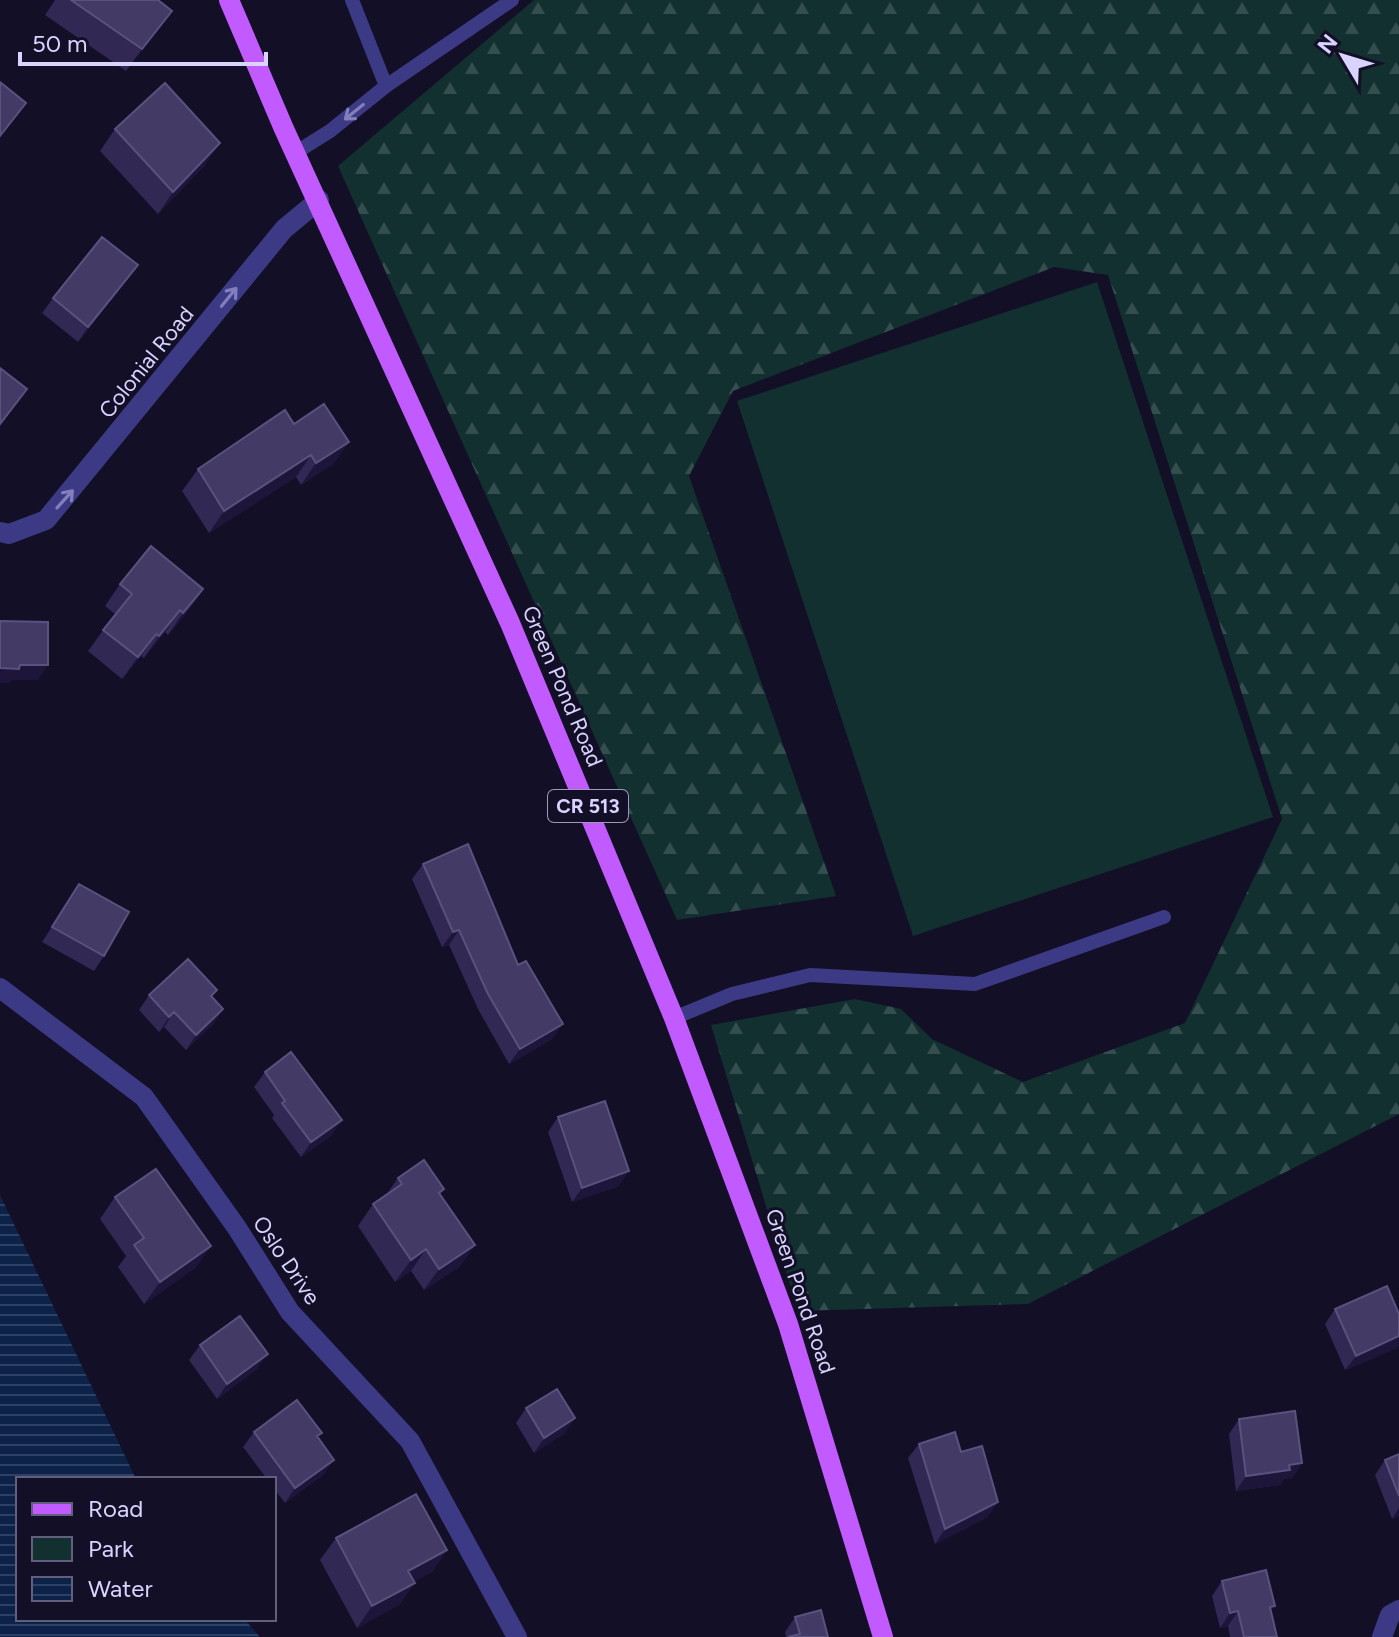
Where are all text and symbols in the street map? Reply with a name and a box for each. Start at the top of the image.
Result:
scale bar [20,16,266,66]
north arrow [1303,16,1383,96]
text: 50 m [32,29,88,58]
text: N [1312,29,1344,59]
one-way arrow [344,103,365,121]
one-way arrow [221,287,238,308]
street label: Colonial Road [93,301,200,424]
one-way arrow [56,489,74,509]
street label: Green Pond Road [516,602,609,771]
road number: CR 513 [548,790,628,822]
street label: Green Pond Road [760,1205,841,1377]
street label: Oslo Drive [247,1211,326,1310]
legend [16,1477,276,1621]
text: Road [88,1494,143,1523]
text: Park [88,1534,134,1563]
text: Water [88,1574,153,1603]

